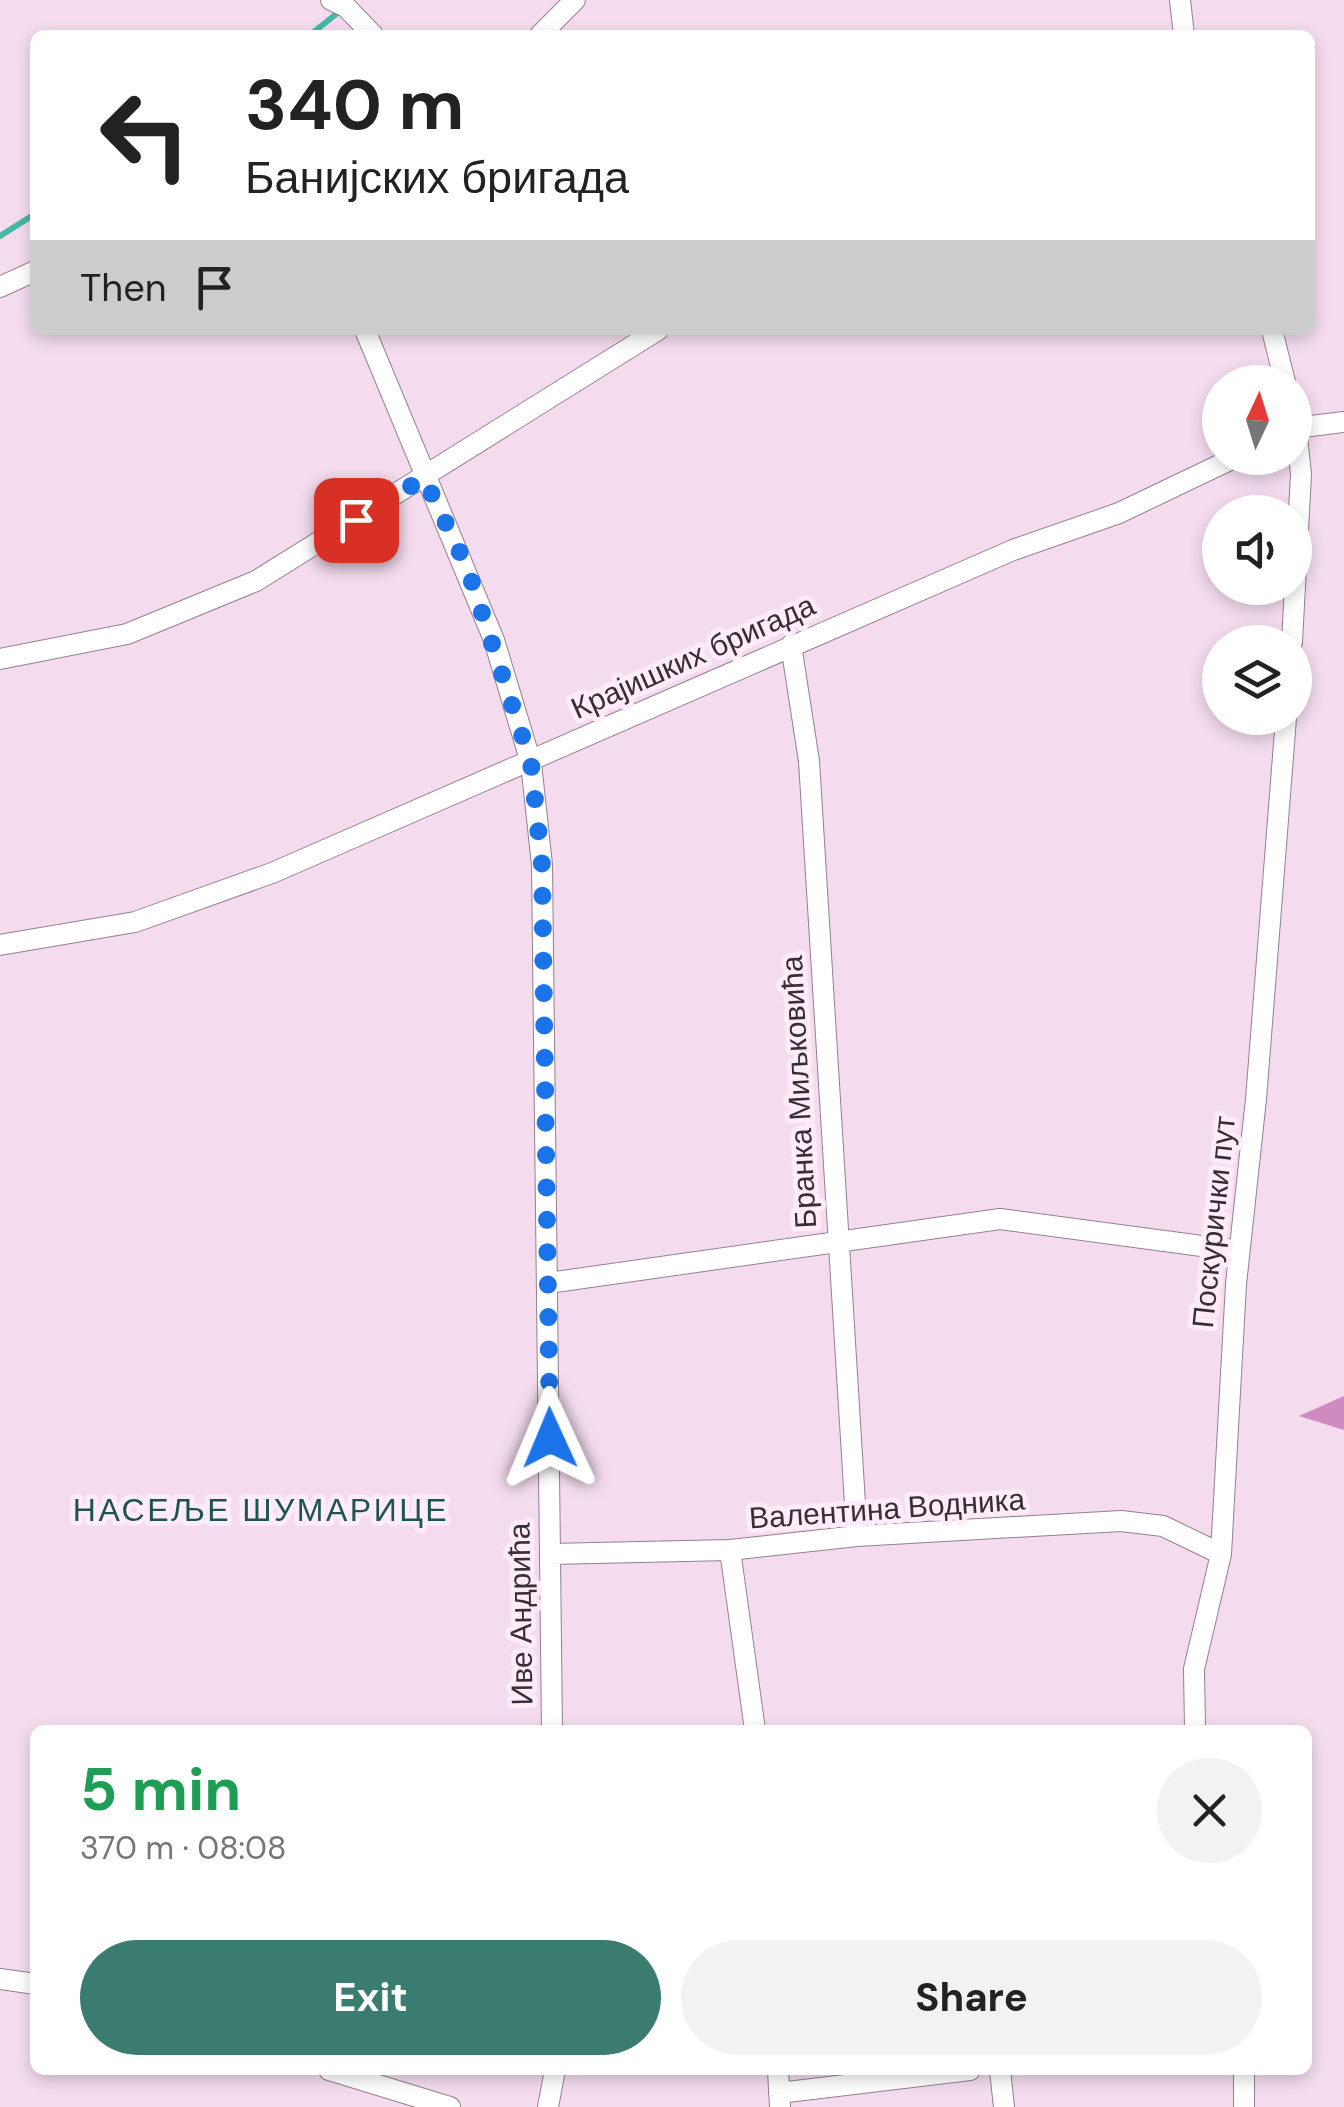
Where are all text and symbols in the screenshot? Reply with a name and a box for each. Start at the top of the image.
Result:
text: 340 m [245,60,464,151]
icon: left [80,70,210,200]
text: Банијских бригада [245,148,629,207]
icon: arrive [187,260,242,315]
text: Then [80,263,167,313]
north arrow [1202,365,1312,475]
map controls [1202,365,1312,735]
pin [314,478,399,563]
icon: arrive [329,493,384,548]
button: sound [1202,495,1312,605]
street label: Крајишких бригада [565,585,821,728]
button: layers [1202,625,1312,735]
street label: Бранка Миљковића [772,954,825,1229]
street label: Поскурички пут [1183,1114,1244,1330]
position arrow [498,1386,602,1490]
street label: Валентина Водника [748,1479,1027,1538]
district label: НАСЕЉЕ ШУМАРИЦЕ [73,1489,449,1531]
street label: Иве Андрића [499,1522,542,1706]
text: 5 min [80,1750,241,1829]
button: close [1157,1758,1262,1863]
text: 370 m · 08:08 [80,1827,286,1869]
button: Exit [80,1940,661,2055]
button: Share [681,1940,1262,2055]

